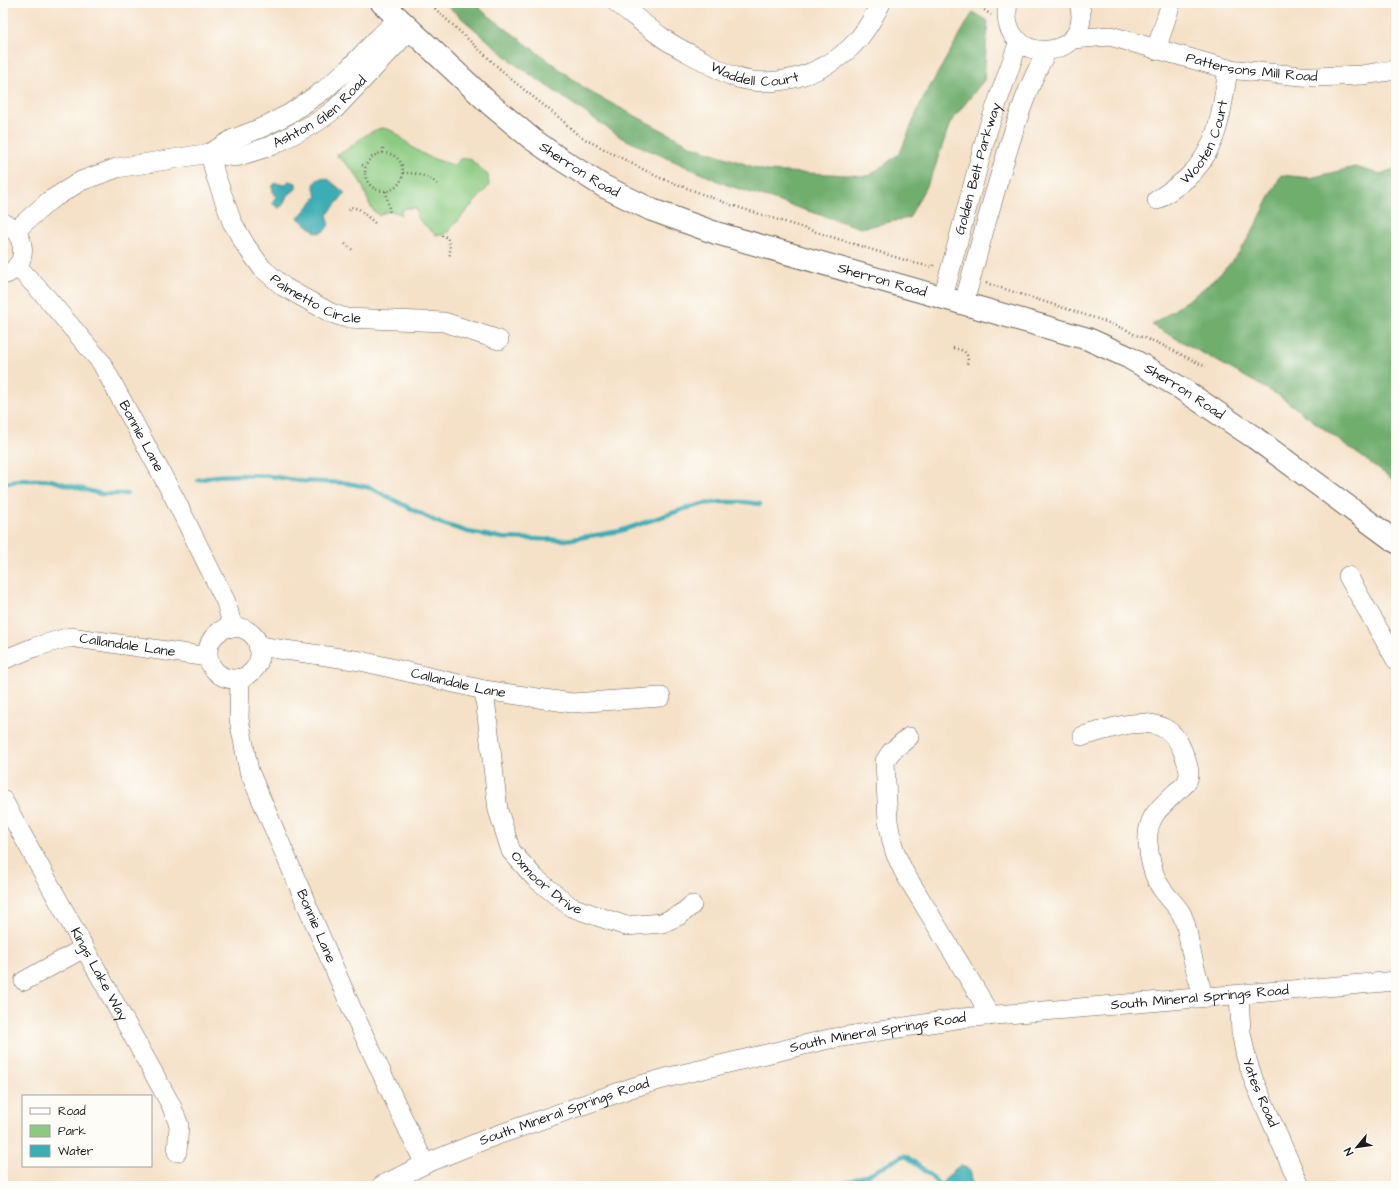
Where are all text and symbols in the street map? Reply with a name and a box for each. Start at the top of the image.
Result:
street label: Pattersons Mill Road [1184,48,1318,87]
street label: Waddell Court [707,57,801,92]
street label: Ashton Glen Road [269,71,371,153]
street label: Wooten Court [1176,98,1233,189]
street label: Golden Belt Parkway [950,100,1007,237]
street label: Sherron Road [535,137,623,203]
street label: Sherron Road [835,258,929,303]
street label: Palmetto Circle [266,269,362,329]
street label: Sherron Road [1140,359,1228,425]
street label: Bonnie Lane [114,397,169,476]
street label: Callandale Lane [78,628,177,662]
street label: Callandale Lane [409,663,508,703]
street label: Oxmoor Drive [506,847,585,920]
street label: Bonnie Lane [291,886,341,967]
street label: Kings Lake Way [65,924,133,1025]
street label: South Mineral Springs Road [1110,980,1290,1015]
street label: South Mineral Springs Road [788,1008,967,1058]
street label: Yates Road [1237,1056,1283,1130]
street label: South Mineral Springs Road [476,1073,652,1151]
legend [22,1095,152,1167]
text: Road [58,1103,86,1120]
text: Park [58,1123,86,1140]
north arrow [1337,1127,1377,1167]
text: Water [58,1143,94,1160]
text: N [1340,1145,1357,1158]

